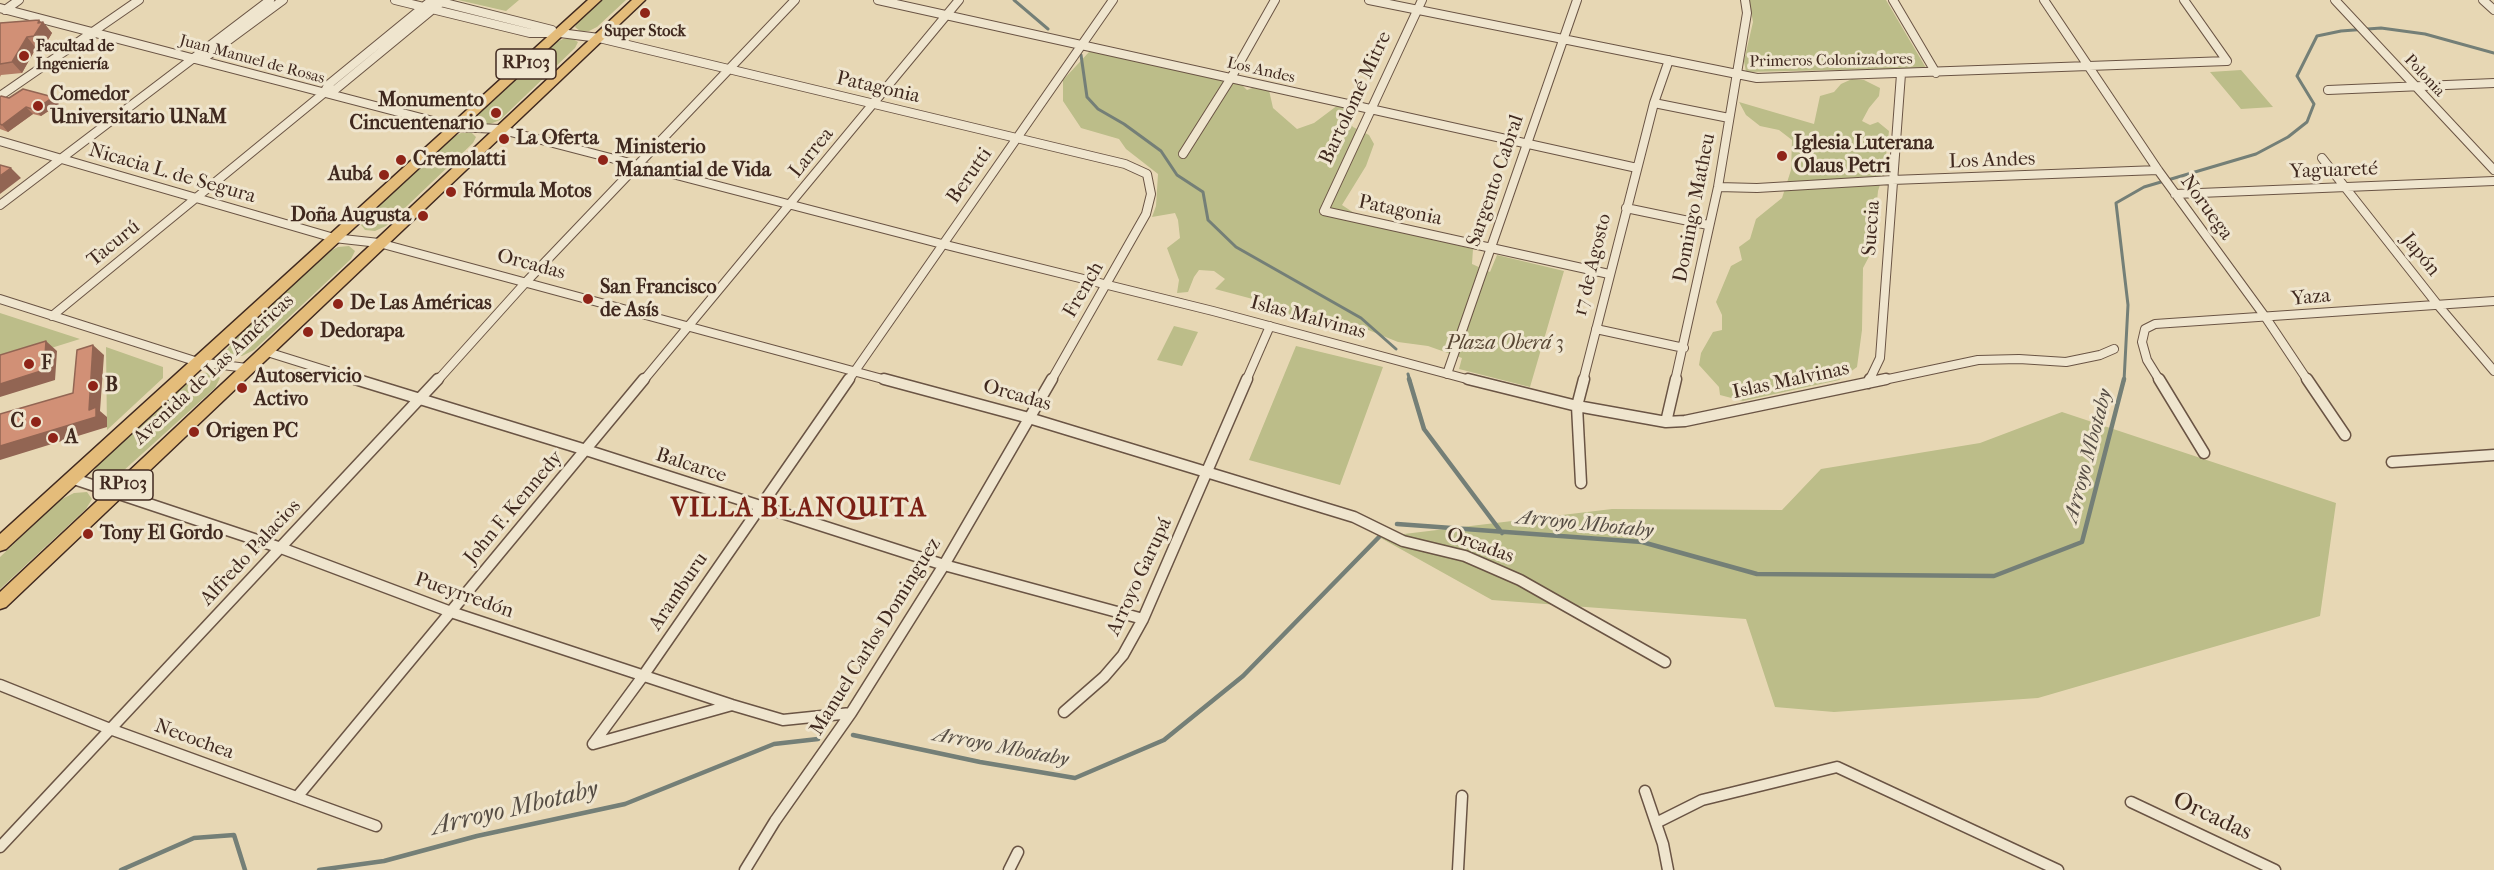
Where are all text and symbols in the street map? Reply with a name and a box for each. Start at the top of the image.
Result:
marker: Super Stock [638,6,652,20]
place label: Super Stock [604,22,686,42]
street label: Bartolomé Mitre [1315,28,1397,168]
street label: Juan Manuel de Rosas [177,31,327,89]
place label: Facultad de Ingeniería [36,37,114,75]
marker: Facultad de Ingeniería [17,49,31,63]
road number: RP103 [496,49,556,79]
street label: Primeros Colonizadores [1749,50,1913,72]
street label: Polonia [2400,51,2448,101]
street label: Los Andes [1225,54,1297,88]
street label: Patagonia [834,67,922,109]
place label: Comedor Universitario UNaM [50,83,227,130]
place label: Monumento Cincuentenario [350,89,484,136]
marker: Comedor Universitario UNaM [31,99,45,113]
marker: Monumento Cincuentenario [489,106,503,120]
street label: Sargento Cabral [1462,112,1530,250]
street label: Larrea [785,123,839,183]
place label: La Oferta [516,127,599,151]
street label: Domingo Matheu [1669,131,1721,285]
marker: La Oferta [497,132,511,146]
place label: Iglesia Luterana Olaus Petri [1794,132,1933,179]
place label: Ministerio Manantial de Vida [615,136,771,183]
street label: Nicacia L. de Segura [86,139,258,209]
street label: Berutti [942,143,998,209]
street label: Los Andes [1948,147,2036,175]
place label: Cremolatti [413,148,506,172]
marker: Iglesia Luterana Olaus Petri [1775,149,1789,163]
marker: Cremolatti [394,153,408,167]
marker: Ministerio Manantial de Vida [596,153,610,167]
street label: Yaguareté [2290,157,2378,185]
place label: Aubá [328,163,372,187]
marker: Aubá [377,168,391,182]
street label: Noruega [2174,171,2238,245]
place label: Fórmula Motos [463,180,592,204]
marker: Fórmula Motos [444,185,458,199]
street label: Patagonia [1356,190,1444,232]
street label: Suecia [1858,200,1886,256]
place label: Doña Augusta [290,204,411,228]
marker: Doña Augusta [416,209,430,223]
street label: 17 de Agosto [1569,211,1617,319]
street label: Tacurú [83,215,145,273]
street label: Japón [2395,228,2445,282]
street label: Orcadas [494,244,568,286]
street label: French [1058,258,1110,322]
place label: San Francisco de Asís [600,276,717,323]
street label: Yaza [2290,284,2332,312]
street label: Avenida de Las Américas [129,289,299,451]
street label: Islas Malvinas [1248,291,1368,345]
place label: De Las Américas [350,292,492,316]
marker: San Francisco de Asís [581,292,595,306]
marker: De Las Américas [331,297,345,311]
place label: Dedorapa [320,320,404,344]
marker: Dedorapa [301,325,315,339]
park label: Plaza Oberá 3 [1446,332,1564,356]
place label: F [41,352,52,376]
marker: F [22,357,36,371]
street label: Islas Malvinas [1731,357,1851,405]
place label: Autoservicio Activo [254,365,362,412]
place label: B [105,374,118,398]
street label: Orcadas [980,375,1054,417]
marker: B [86,379,100,393]
marker: Autoservicio Activo [235,381,249,395]
water label: Arroyo Mbotaby [2059,387,2119,525]
place label: C [11,410,24,434]
marker: C [29,415,43,429]
place label: Origen PC [206,420,298,444]
marker: Origen PC [187,425,201,439]
place label: A [65,426,78,450]
marker: A [46,431,60,445]
street label: Balcarce [653,443,729,489]
street label: John F. Kennedy [460,446,568,570]
road number: RP103 [93,470,153,500]
district label: VILLA BLANQUITA [671,494,927,526]
street label: Alfredo Palacios [196,495,306,611]
water label: Arroyo Mbotaby [1516,505,1654,545]
street label: Arroyo Garupá [1102,514,1178,640]
place label: Tony El Gordo [100,522,223,546]
street label: Orcadas [1443,523,1517,569]
marker: Tony El Gordo [81,527,95,541]
street label: Manuel Carlos Dominguez [805,534,947,740]
street label: Aramburu [644,548,714,636]
street label: Pueyrredón [411,568,517,624]
street label: Necochea [151,715,237,765]
water label: Arroyo Mbotaby [931,723,1071,773]
water label: Arroyo Mbotaby [429,775,601,843]
street label: Orcadas [2168,786,2256,848]

